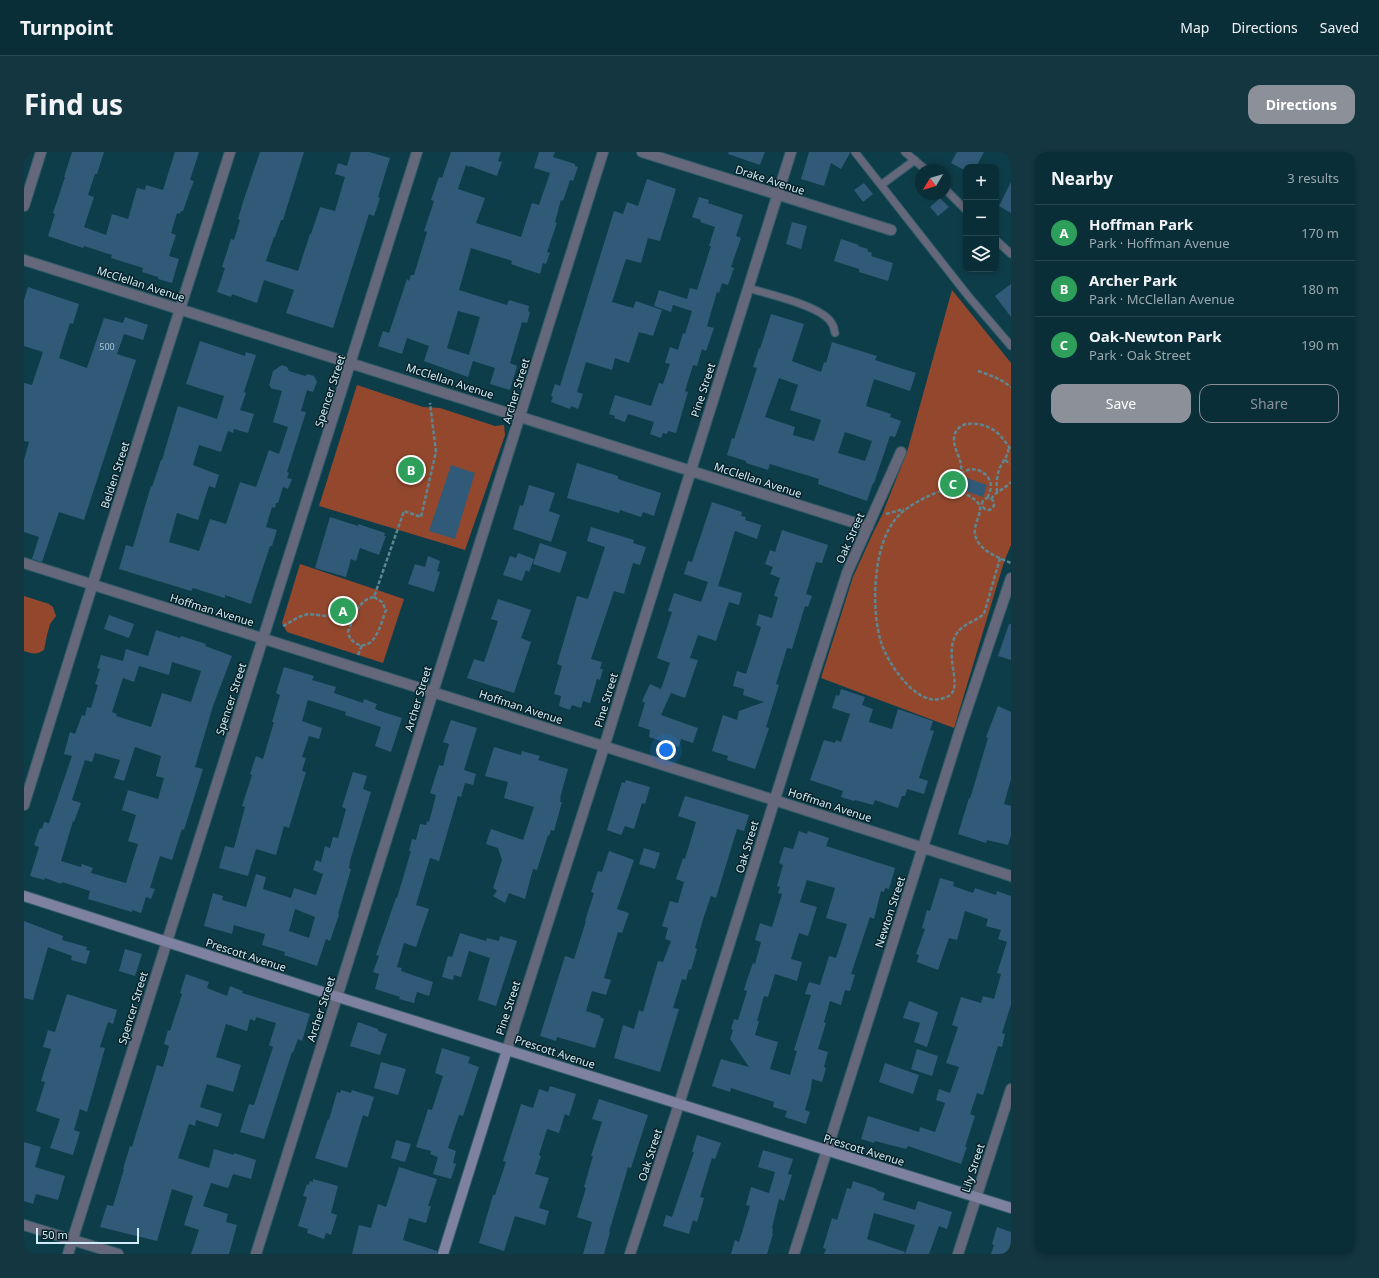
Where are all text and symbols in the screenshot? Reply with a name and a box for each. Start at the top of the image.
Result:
text: Turnpoint [20,15,113,41]
text: Map [1180,18,1209,37]
text: Directions [1231,18,1298,37]
text: Saved [1320,18,1359,37]
text: Find us [24,85,123,123]
button: Directions [1248,85,1355,124]
street label: Drake Avenue [734,161,807,198]
north arrow [915,164,951,200]
map controls [963,164,999,272]
button: + [963,164,999,200]
text: Nearby [1051,167,1113,190]
text: 3 results [1287,169,1339,187]
button: − [963,200,999,236]
text: Hoffman Park [1089,214,1193,234]
text: A [1060,224,1069,242]
text: 170 m [1301,224,1339,242]
text: Park · Hoffman Avenue [1089,234,1230,252]
button: layers [963,236,999,272]
street label: McClellan Avenue [95,262,187,305]
text: Archer Park [1089,270,1177,290]
text: B [1060,280,1068,298]
text: 180 m [1301,280,1339,298]
text: Park · McClellan Avenue [1089,290,1235,308]
text: Oak-Newton Park [1089,326,1221,346]
text: C [1060,336,1068,354]
text: 190 m [1301,336,1339,354]
house number: 500 [99,340,115,353]
text: Park · Oak Street [1089,346,1191,364]
street label: Spencer Street [311,353,348,429]
street label: Archer Street [498,356,533,425]
street label: McClellan Avenue [404,359,496,402]
street label: Pine Street [687,361,718,419]
button: Save [1051,384,1191,423]
button: Share [1199,384,1339,423]
street label: Belden Street [97,439,132,510]
pin: B [398,455,424,485]
street label: McClellan Avenue [712,458,804,501]
pin: C [940,469,966,499]
street label: Oak Street [832,510,867,566]
street label: Hoffman Avenue [168,590,256,629]
pin: A [330,596,356,626]
street label: Spencer Street [212,661,249,737]
street label: Archer Street [400,664,435,733]
street label: Pine Street [590,671,621,729]
street label: Hoffman Avenue [477,686,565,727]
your location [656,740,676,760]
street label: Hoffman Avenue [786,784,874,825]
street label: Oak Street [731,819,762,875]
street label: Newton Street [871,874,908,949]
street label: Prescott Avenue [204,934,288,975]
street label: Spencer Street [114,970,151,1046]
street label: Archer Street [303,974,338,1043]
street label: Pine Street [492,979,523,1037]
street label: Prescott Avenue [513,1031,597,1072]
street label: Oak Street [634,1127,665,1183]
street label: Prescott Avenue [822,1130,906,1169]
street label: Lily Street [958,1141,987,1194]
scale bar [36,1226,139,1245]
text: 50 m [42,1227,68,1242]

